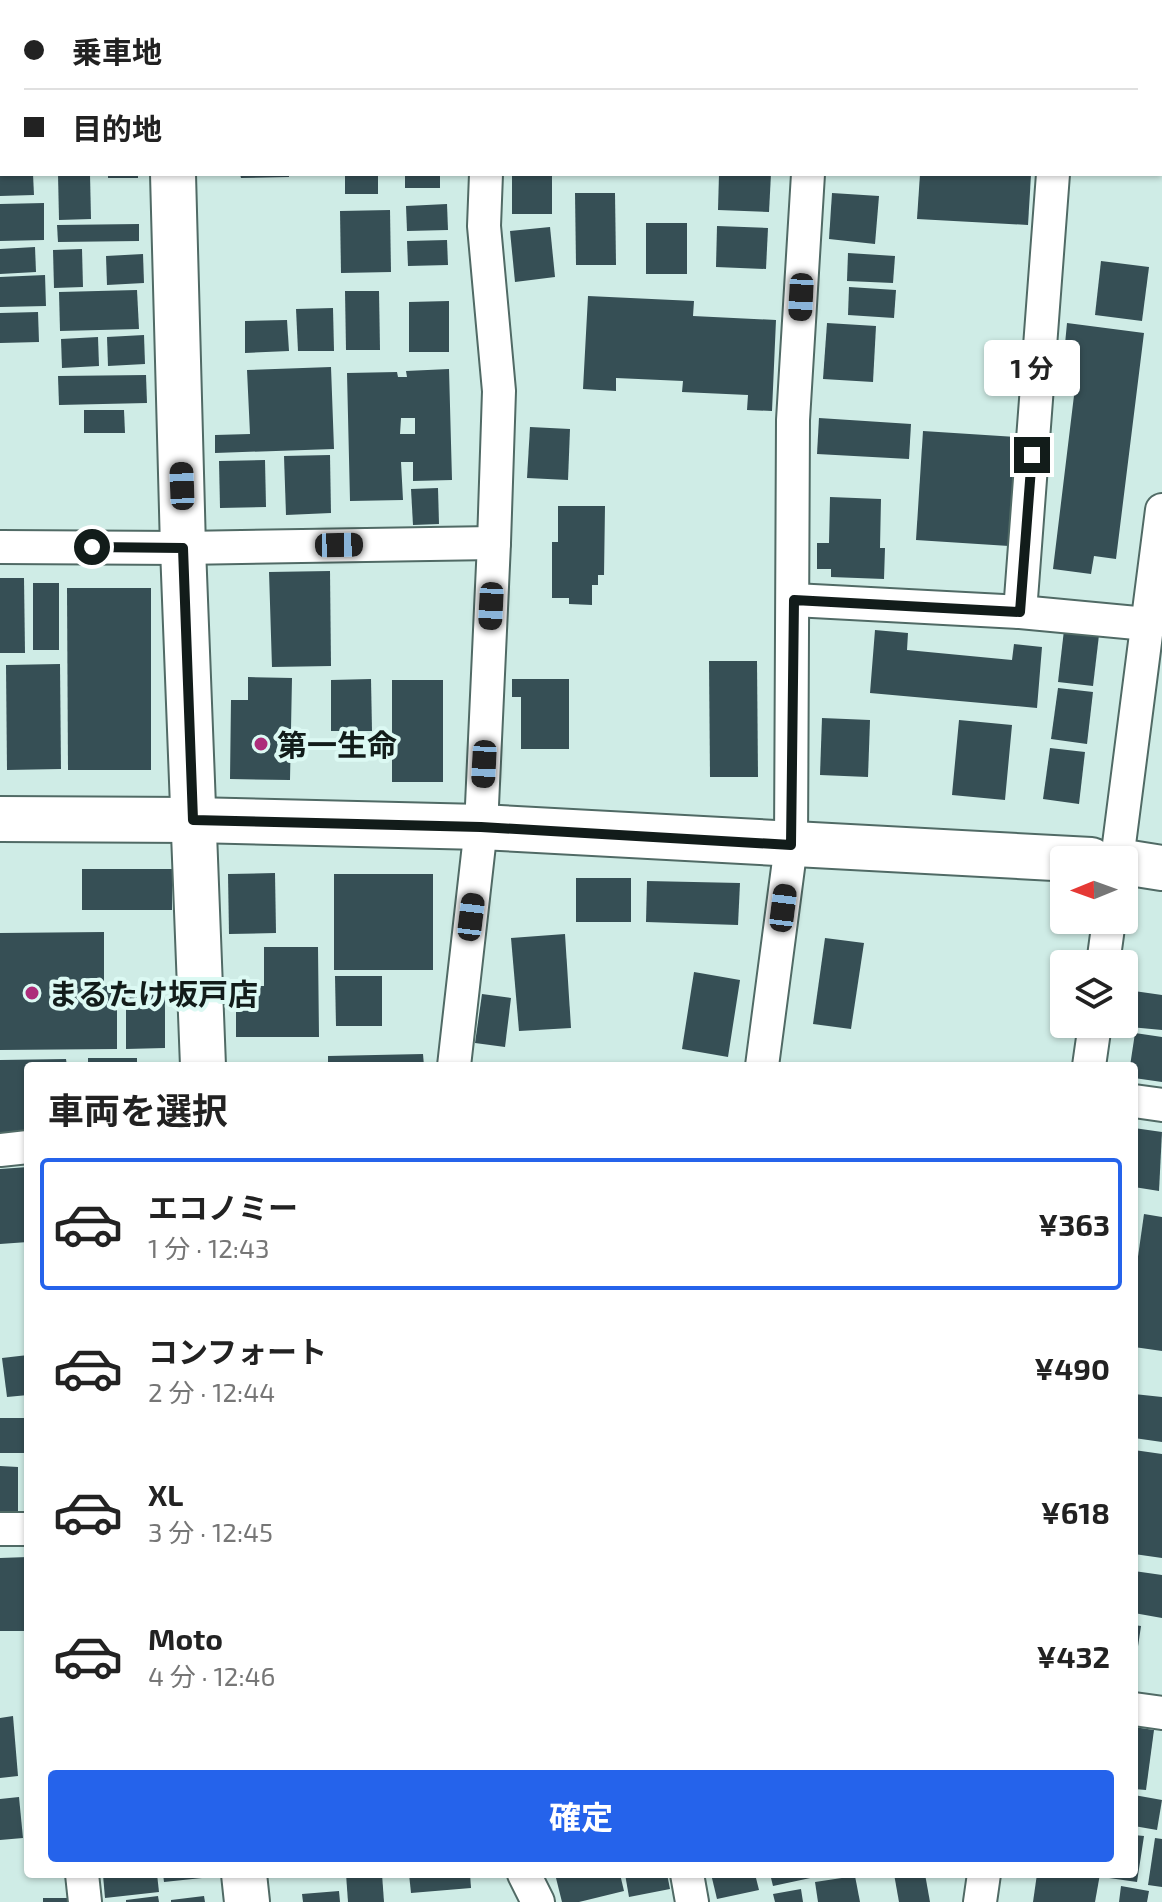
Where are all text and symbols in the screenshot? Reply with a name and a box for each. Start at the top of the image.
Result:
text: 乗車地 [72,33,162,69]
text: 目的地 [72,110,162,146]
car [788,272,814,322]
callout: 1 分 [984,339,1080,395]
text: 1 分 [1011,352,1053,383]
route end [1014,437,1050,473]
car [169,462,195,510]
route start [74,529,110,565]
car [315,533,363,557]
car [478,581,504,631]
place label: 第一生命 [277,726,397,762]
marker: 第一生命 [252,735,270,753]
car [471,739,497,789]
north arrow [1050,846,1138,934]
map controls [1050,846,1138,1038]
car [768,883,798,933]
car [456,892,486,942]
button: layers [1050,950,1138,1038]
place label: まるたけ坂戸店 [48,975,258,1011]
marker: まるたけ坂戸店 [23,984,41,1002]
text: 車両を選択 [48,1088,228,1131]
icon: car [52,1188,124,1260]
text: エコノミー [148,1189,298,1225]
text: ¥363 [1038,1206,1110,1242]
text: 1 分 · 12:43 [148,1232,269,1263]
icon: car [52,1332,124,1404]
text: コンフォート [148,1333,327,1369]
text: ¥490 [1034,1350,1110,1386]
text: 2 分 · 12:44 [148,1376,275,1407]
icon: car [52,1476,124,1548]
text: XL [148,1476,183,1512]
text: ¥618 [1041,1494,1110,1530]
text: 3 分 · 12:45 [148,1516,273,1547]
icon: car [52,1620,124,1692]
text: Moto [148,1620,223,1656]
text: ¥432 [1037,1638,1110,1674]
text: 4 分 · 12:46 [148,1660,275,1691]
button: 確定 [48,1770,1114,1862]

